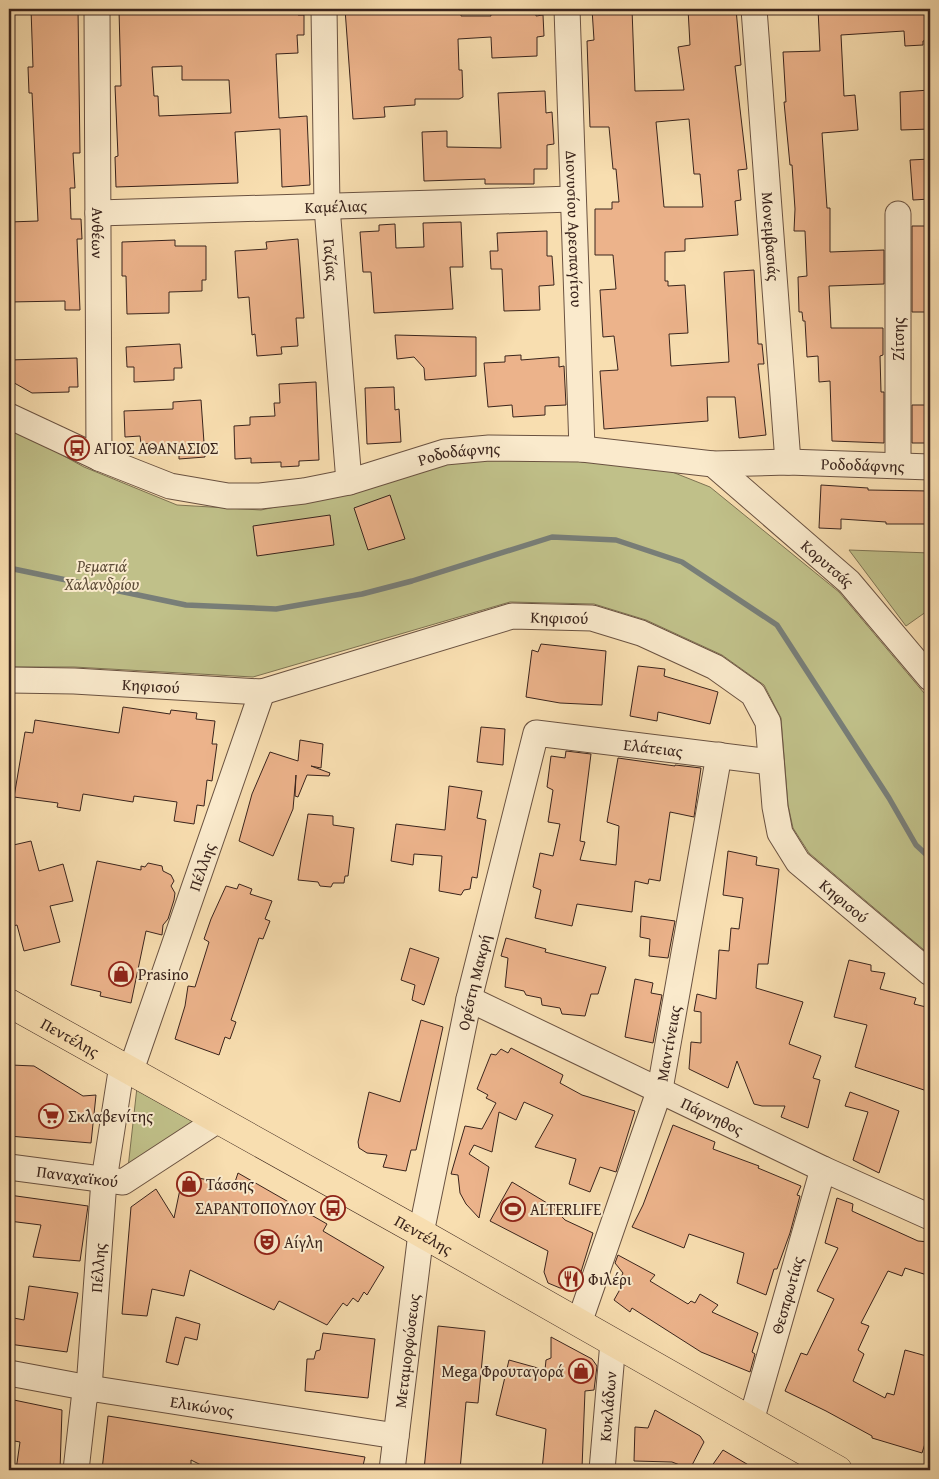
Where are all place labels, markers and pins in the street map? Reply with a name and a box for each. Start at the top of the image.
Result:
bus stop icon: ΑΓΙΟΣ ΑΘΑΝΑΣΙΟΣ [64,435,90,461]
place label: ΑΓΙΟΣ ΑΘΑΝΑΣΙΟΣ [94,436,218,460]
shop icon: Prasino [108,961,134,987]
place label: Prasino [138,962,189,986]
supermarket icon: Σκλαβενίτης [38,1103,64,1129]
place label: Σκλαβενίτης [68,1104,153,1128]
shop icon: Τάσσης [176,1171,202,1197]
place label: Τάσσης [206,1172,254,1196]
bus stop icon: ΣΑΡΑΝΤΟΠΟΥΛΟΥ [320,1195,346,1221]
place label: ΣΑΡΑΝΤΟΠΟΥΛΟΥ [195,1196,316,1220]
sports icon: ALTERLIFE [500,1196,526,1222]
place label: ALTERLIFE [530,1197,601,1221]
theatre icon: Αίγλη [254,1229,280,1255]
place label: Αίγλη [284,1230,323,1254]
restaurant icon: Φιλέρι [558,1266,584,1292]
place label: Φιλέρι [588,1267,632,1291]
shop icon: Mega Φρουταγορά [568,1358,594,1384]
place label: Mega Φρουταγορά [442,1359,564,1383]

